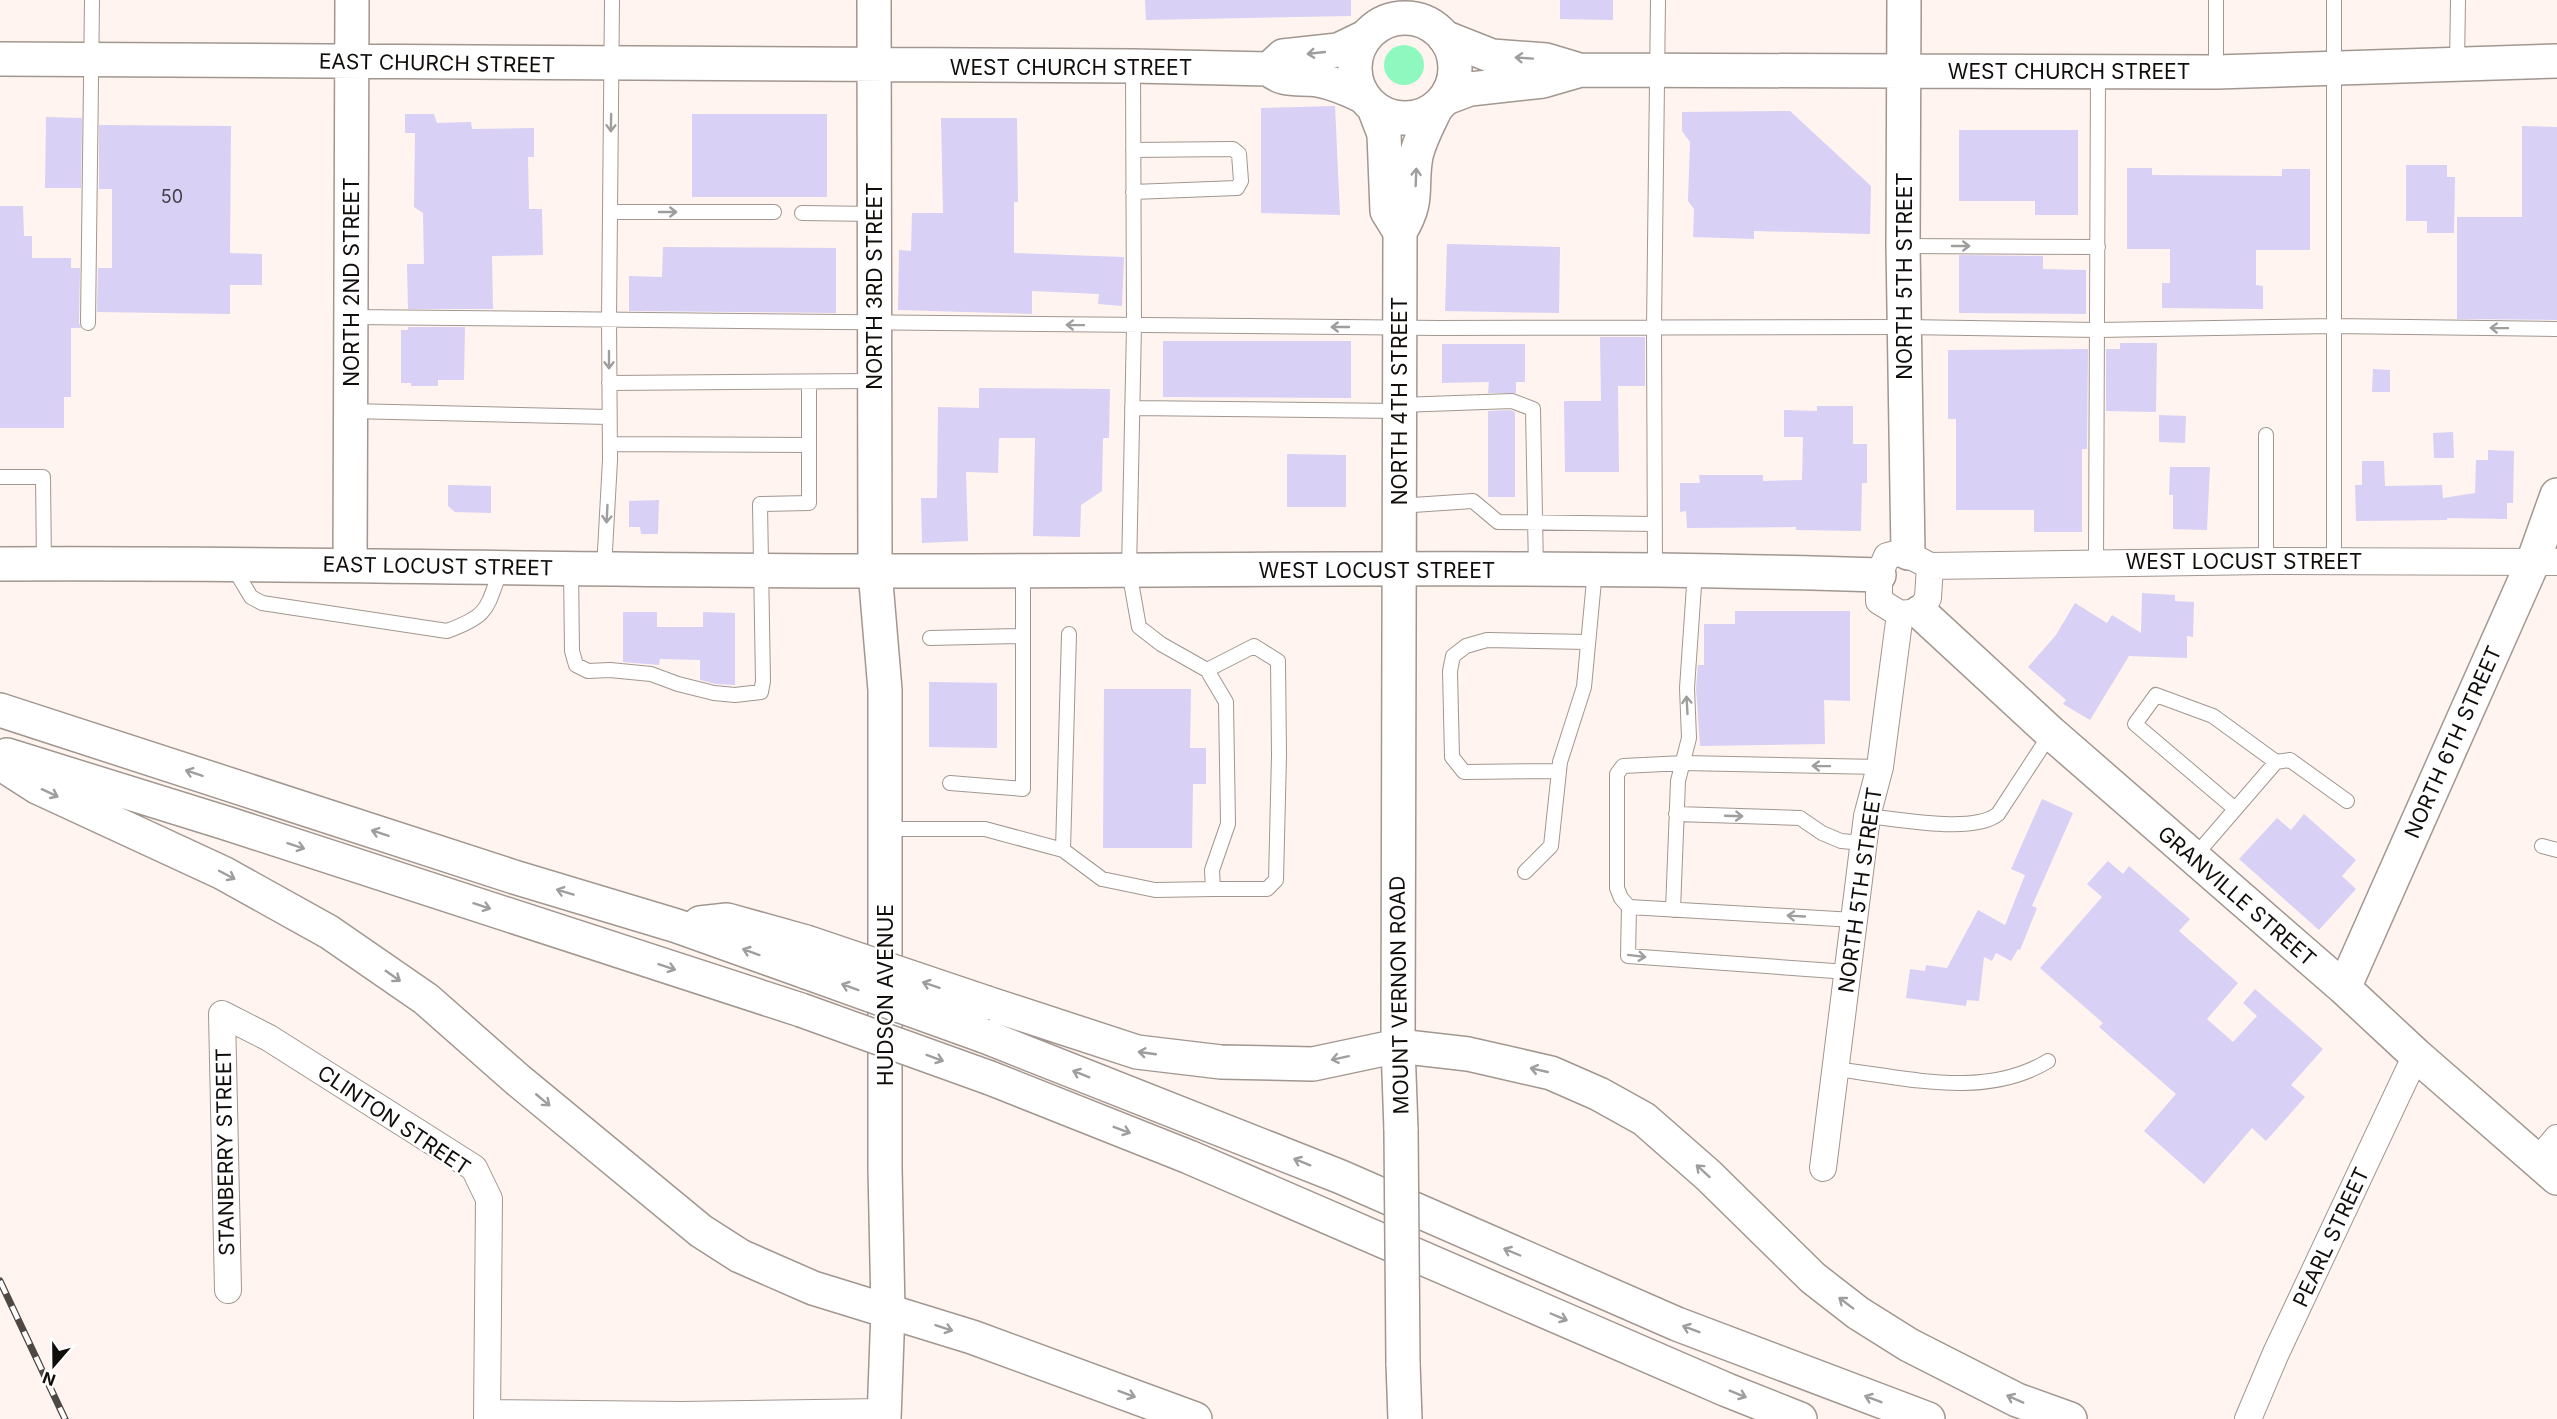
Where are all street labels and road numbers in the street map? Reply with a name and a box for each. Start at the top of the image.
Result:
street label: EAST CHURCH STREET [319,48,555,78]
street label: WEST CHURCH STREET [950,55,1192,80]
street label: WEST CHURCH STREET [1948,59,2190,84]
street label: NORTH 5TH STREET [1892,172,1917,380]
street label: NORTH 2ND STREET [339,177,364,387]
street label: NORTH 3RD STREET [862,182,887,390]
street label: NORTH 4TH STREET [1387,297,1412,505]
street label: WEST LOCUST STREET [2126,549,2362,574]
street label: EAST LOCUST STREET [322,551,554,581]
street label: WEST LOCUST STREET [1259,558,1495,583]
street label: NORTH 6TH STREET [2399,642,2507,842]
street label: NORTH 5TH STREET [1833,785,1887,995]
street label: GRANVILLE STREET [2153,821,2321,971]
street label: MOUNT VERNON ROAD [1384,875,1414,1115]
street label: HUDSON AVENUE [873,904,898,1086]
street label: STANBERRY STREET [211,1048,239,1256]
street label: CLINTON STREET [313,1060,475,1180]
street label: PEARL STREET [2288,1163,2374,1311]

